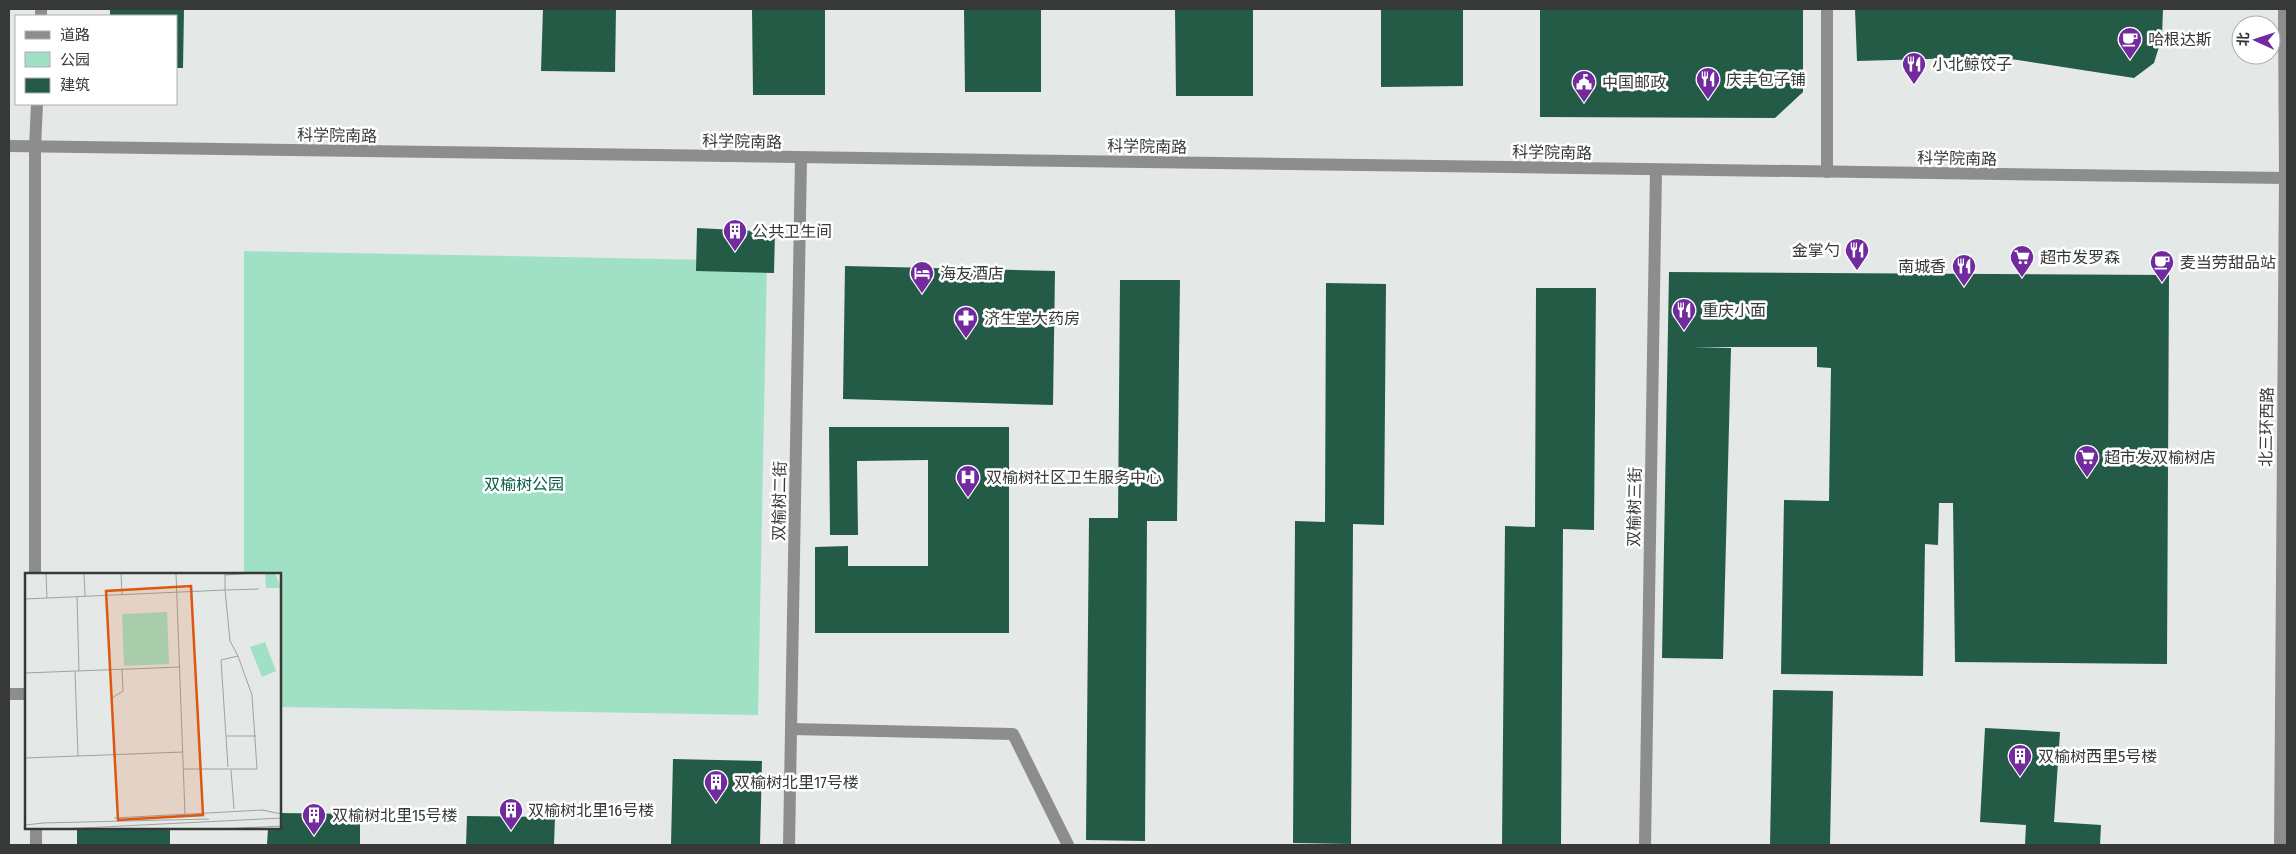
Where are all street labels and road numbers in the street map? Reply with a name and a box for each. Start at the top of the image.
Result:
street label: 科学院南路 [297,125,377,146]
street label: 科学院南路 [702,131,782,152]
street label: 科学院南路 [1107,136,1187,157]
street label: 科学院南路 [1512,142,1592,163]
street label: 科学院南路 [1917,148,1997,169]
street label: 北三环西路 [2256,387,2277,467]
street label: 双榆树二街 [769,461,790,541]
street label: 双榆树三街 [1624,467,1645,547]

